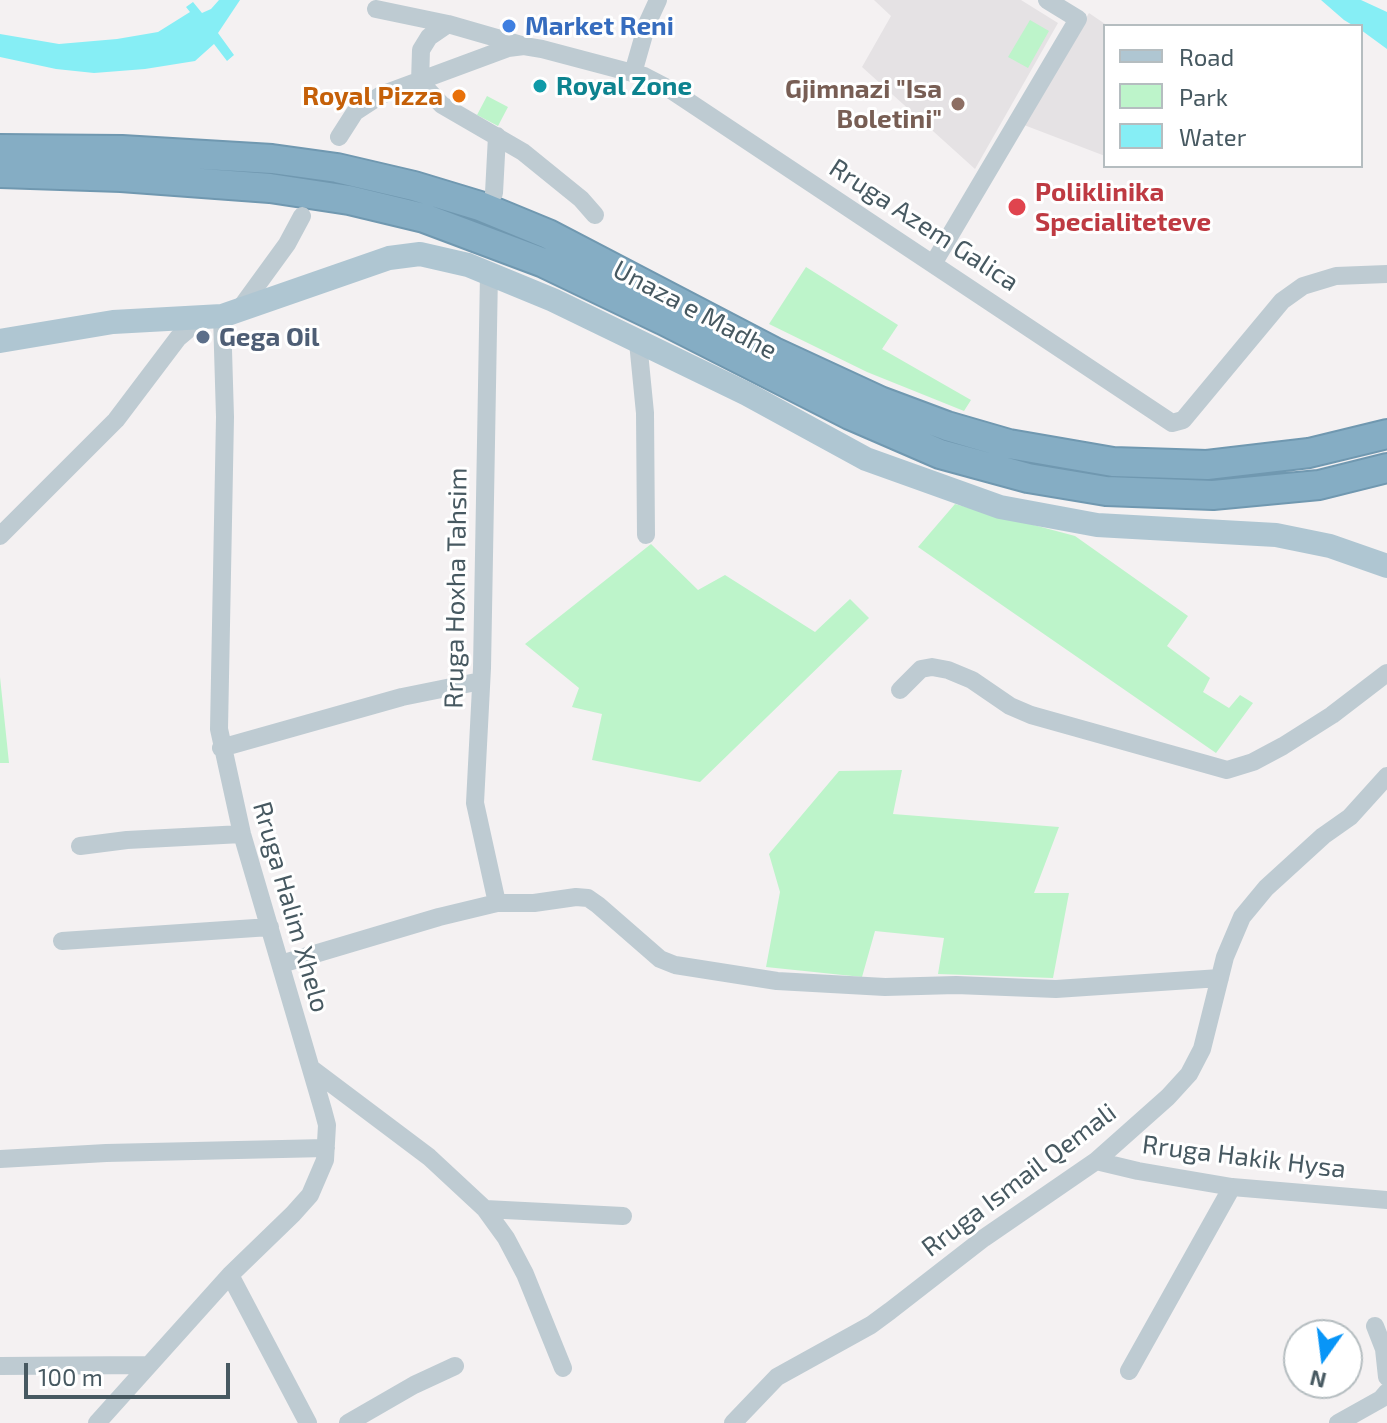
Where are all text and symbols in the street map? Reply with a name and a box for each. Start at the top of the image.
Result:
place label: Market Reni [525,10,674,42]
marker: Market Reni [500,17,518,35]
legend [1103,24,1363,168]
text: Road [1179,42,1234,71]
place label: Royal Zone [556,70,692,102]
place label: Gjimnazi "Isa Boletini" [785,73,942,134]
marker: Royal Zone [531,77,549,95]
place label: Royal Pizza [302,80,443,112]
text: Park [1179,82,1228,111]
marker: Royal Pizza [450,87,468,105]
marker: Gjimnazi "Isa Boletini" [949,95,967,113]
text: Water [1179,122,1246,151]
street label: Rruga Azem Galica [823,152,1025,298]
place label: Poliklinika Specialiteteve [1035,176,1211,238]
marker: Poliklinika Specialiteteve [1006,196,1028,218]
street label: Unaza e Madhe [608,254,782,366]
place label: Gega Oil [219,321,320,353]
marker: Gega Oil [194,328,212,346]
street label: Rruga Hoxha Tahsim [438,467,474,709]
street label: Rruga Halim Xhelo [246,798,336,1016]
street label: Rruga Ismail Qemali [916,1097,1122,1263]
street label: Rruga Hakik Hysa [1140,1129,1348,1185]
north arrow [1283,1319,1363,1399]
scale bar [28,1347,234,1397]
text: 100 m [38,1362,103,1391]
text: N [1307,1366,1329,1395]

